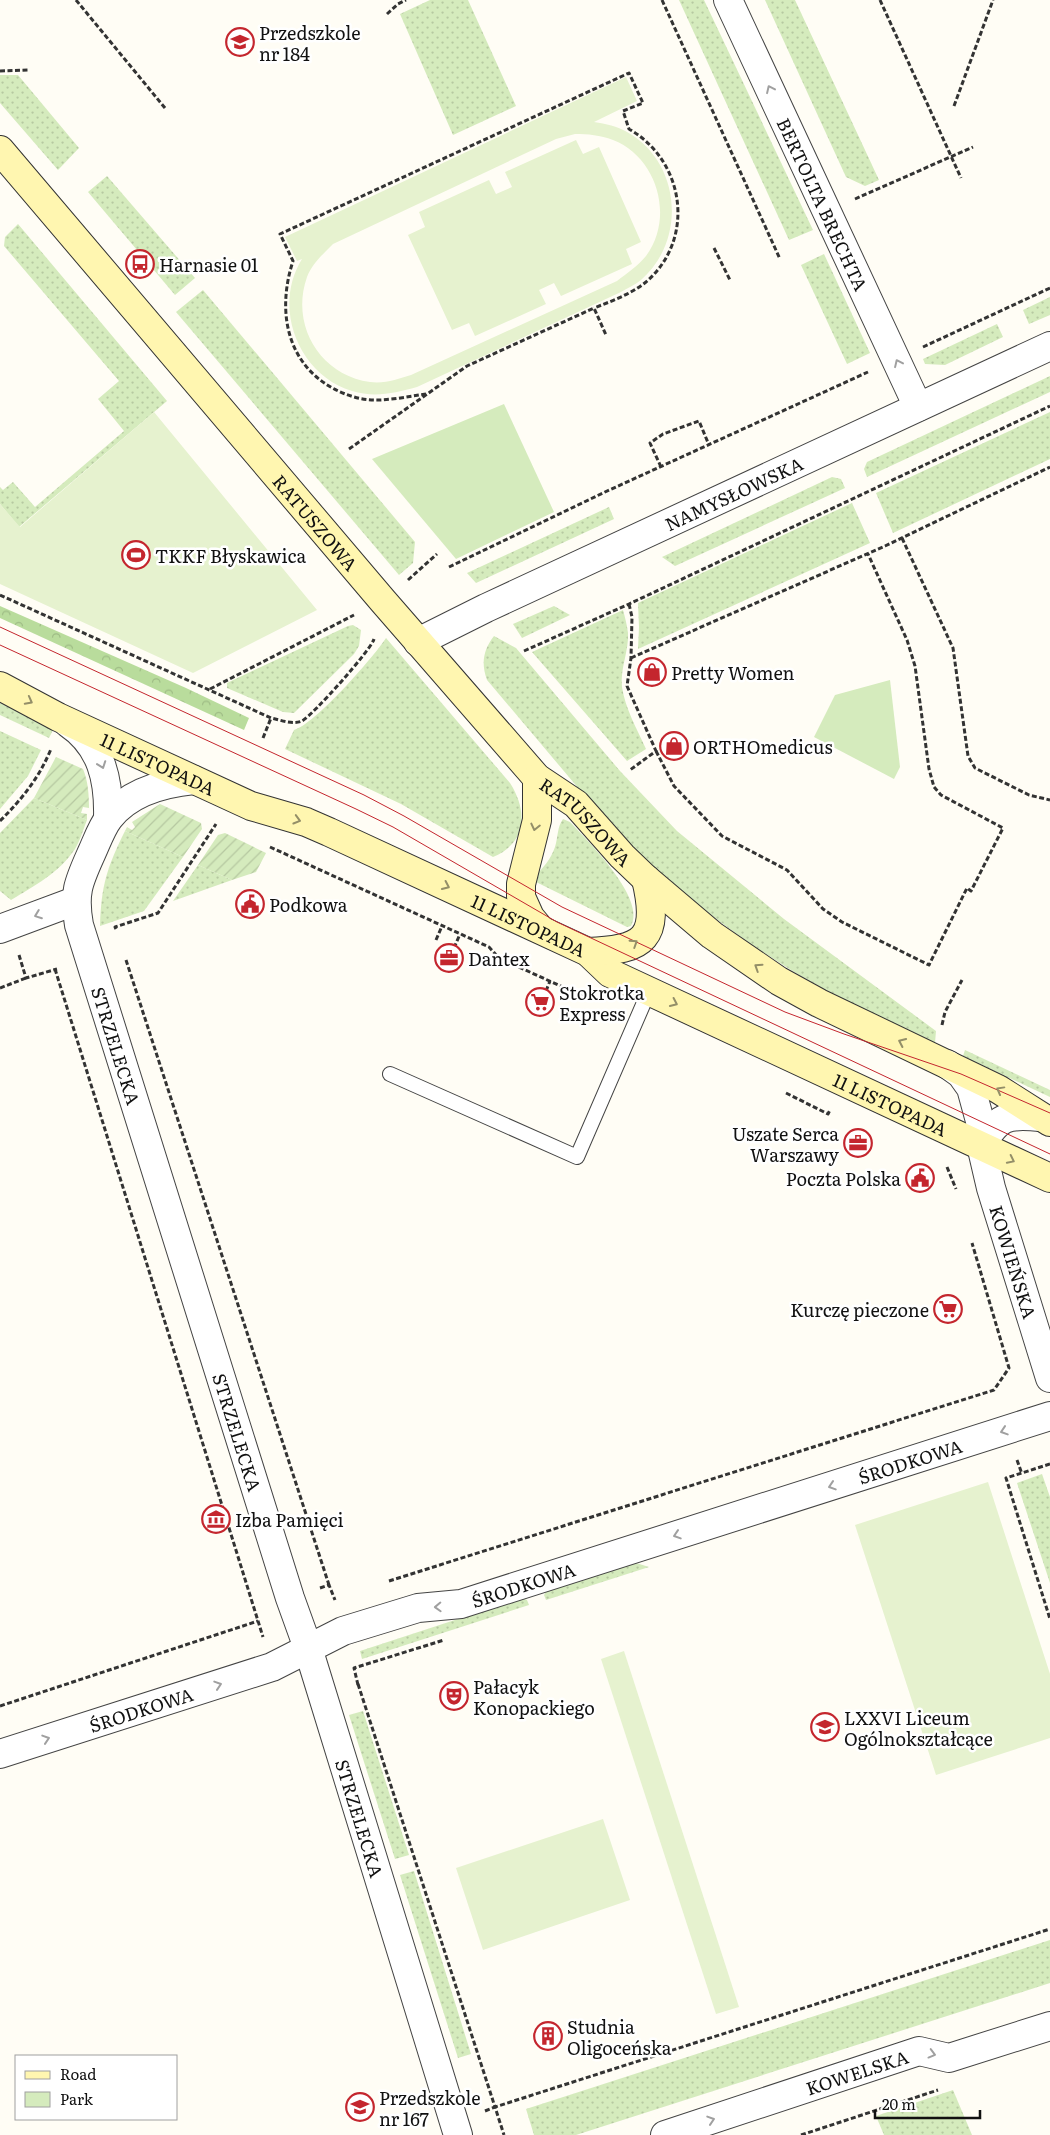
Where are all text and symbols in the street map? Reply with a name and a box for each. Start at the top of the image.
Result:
place label: Przedszkole nr 184 [259,19,361,67]
school or university icon: Przedszkole nr 184 [225,27,255,57]
one-way arrow [765,85,776,94]
street label: BERTOLTA BRECHTA [771,113,875,295]
bus stop icon: Harnasie 01 [125,249,155,279]
place label: Harnasie 01 [159,251,258,278]
one-way arrow [893,359,904,368]
street label: NAMYSŁOWSKA [660,449,807,537]
street label: RATUSZOWA [267,468,365,576]
sports icon: TKKF Błyskawica [121,540,151,570]
place label: TKKF Błyskawica [155,542,307,569]
shop icon: Pretty Women [637,657,667,687]
place label: Pretty Women [671,659,795,686]
one-way arrow [24,695,33,705]
street label: 11 LISTOPADA [96,725,220,801]
shop icon: ORTHOmedicus [659,731,689,761]
place label: ORTHOmedicus [693,733,833,760]
one-way arrow [96,760,106,768]
street label: RATUSZOWA [535,770,638,872]
one-way arrow [293,814,301,824]
one-way arrow [530,822,541,831]
one-way arrow [441,879,450,890]
street label: 11 LISTOPADA [467,886,591,963]
public building icon: Podkowa [235,889,265,919]
place label: Podkowa [269,891,348,918]
one-way arrow [34,909,43,919]
one-way arrow [629,939,638,949]
office icon: Dantex [434,943,464,973]
place label: Dantex [468,945,530,972]
one-way arrow [754,963,763,973]
place label: Stokrotka Express [559,979,645,1027]
street label: STRZELECKA [86,983,148,1108]
supermarket icon: Stokrotka Express [525,987,555,1017]
one-way arrow [669,996,678,1007]
one-way arrow [898,1038,907,1048]
street label: 11 LISTOPADA [829,1065,952,1142]
one-way arrow [996,1086,1005,1096]
place label: Uszate Serca Warszawy [732,1120,840,1168]
office icon: Uszate Serca Warszawy [843,1128,873,1158]
one-way arrow [1006,1153,1015,1164]
public building icon: Poczta Polska [905,1163,935,1193]
place label: Poczta Polska [786,1165,901,1192]
street label: KOWIEŃSKA [984,1202,1044,1322]
supermarket icon: Kurczę pieczone [933,1294,963,1324]
place label: Kurczę pieczone [790,1296,929,1323]
street label: STRZELECKA [207,1370,269,1494]
one-way arrow [1000,1425,1008,1435]
street label: ŚRODKOWA [854,1431,965,1490]
one-way arrow [828,1480,837,1490]
museum icon: Izba Pamięci [201,1504,231,1534]
place label: Izba Pamięci [235,1506,343,1533]
one-way arrow [674,1530,682,1540]
street label: ŚRODKOWA [468,1555,579,1613]
one-way arrow [434,1602,442,1612]
place label: Pałacyk Konopackiego [473,1673,595,1721]
street label: ŚRODKOWA [86,1680,196,1738]
one-way arrow [213,1680,222,1690]
theatre icon: Pałacyk Konopackiego [439,1681,469,1711]
place label: LXXVI Liceum Ogólnokształcące [844,1704,993,1752]
school or university icon: LXXVI Liceum Ogólnokształcące [810,1712,840,1742]
one-way arrow [42,1735,50,1745]
street label: STRZELECKA [329,1756,391,1880]
place label: Studnia Oligoceńska [567,2013,672,2061]
building icon: Studnia Oligoceńska [533,2021,563,2051]
street label: KOWELSKA [802,2042,911,2101]
one-way arrow [928,2048,937,2059]
legend [15,2055,178,2120]
text: Road [60,2062,96,2085]
place label: Przedszkole nr 167 [379,2084,481,2132]
text: Park [60,2087,94,2110]
scale bar [875,2088,980,2120]
school or university icon: Przedszkole nr 167 [345,2092,375,2122]
text: 20 m [882,2092,916,2115]
one-way arrow [707,2115,715,2125]

